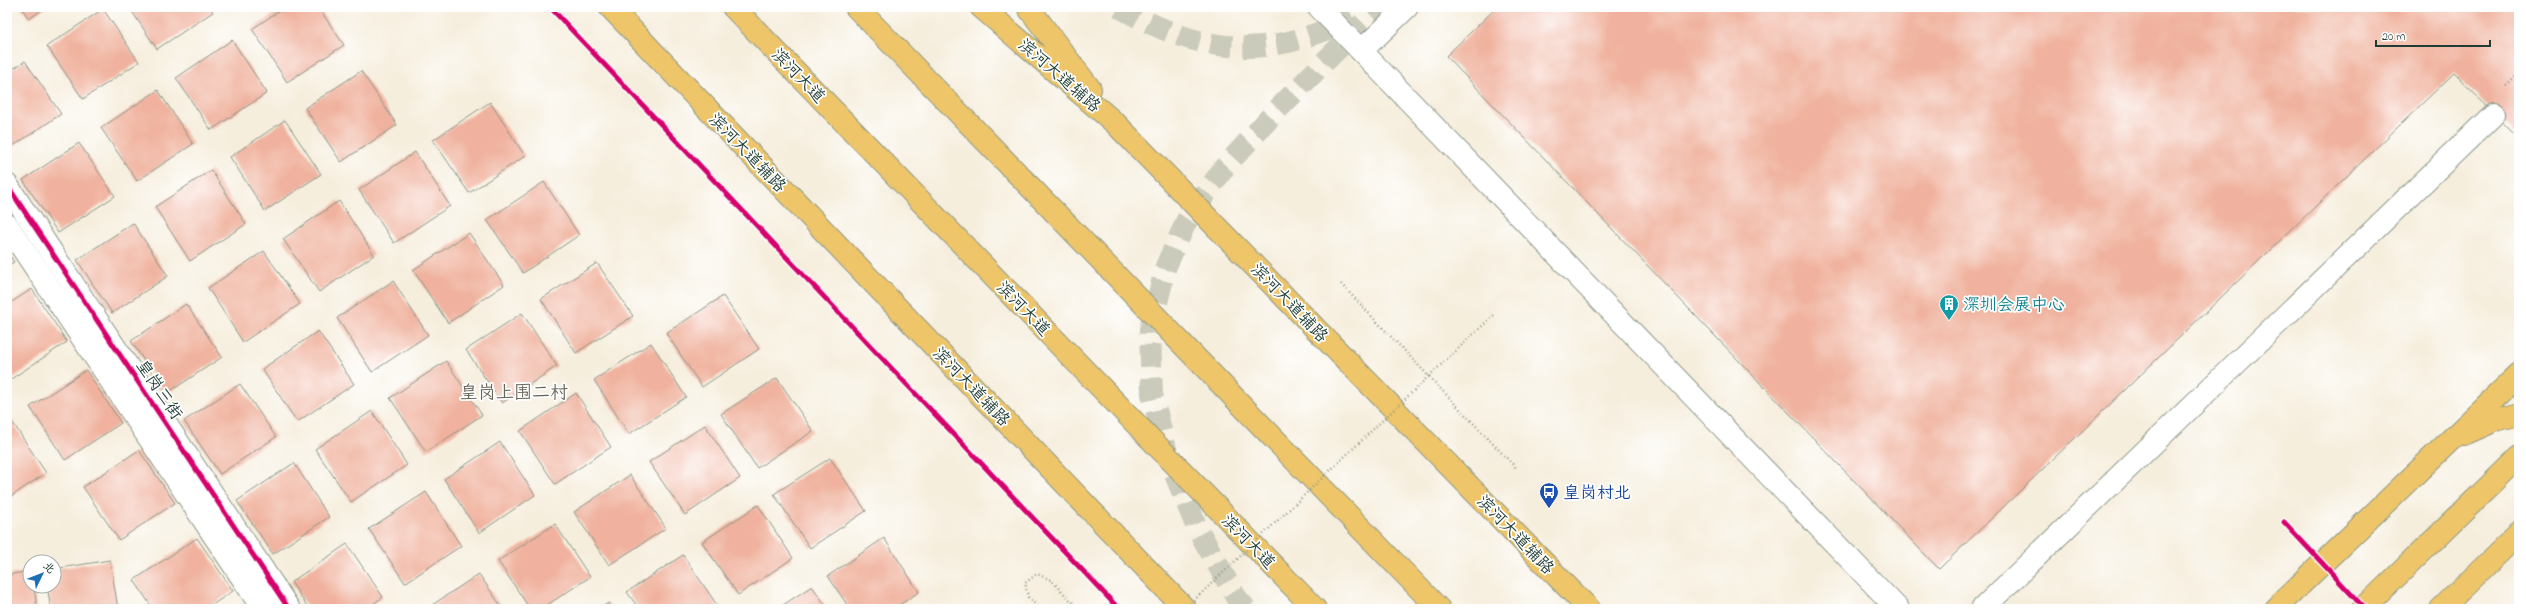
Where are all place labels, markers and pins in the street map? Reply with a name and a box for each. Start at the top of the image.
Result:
building icon: 深圳会展中心 [1938,293,1960,321]
place label: 深圳会展中心 [1963,293,2065,318]
bus stop icon: 皇岗村北 [1538,481,1560,509]
place label: 皇岗村北 [1563,481,1631,506]

